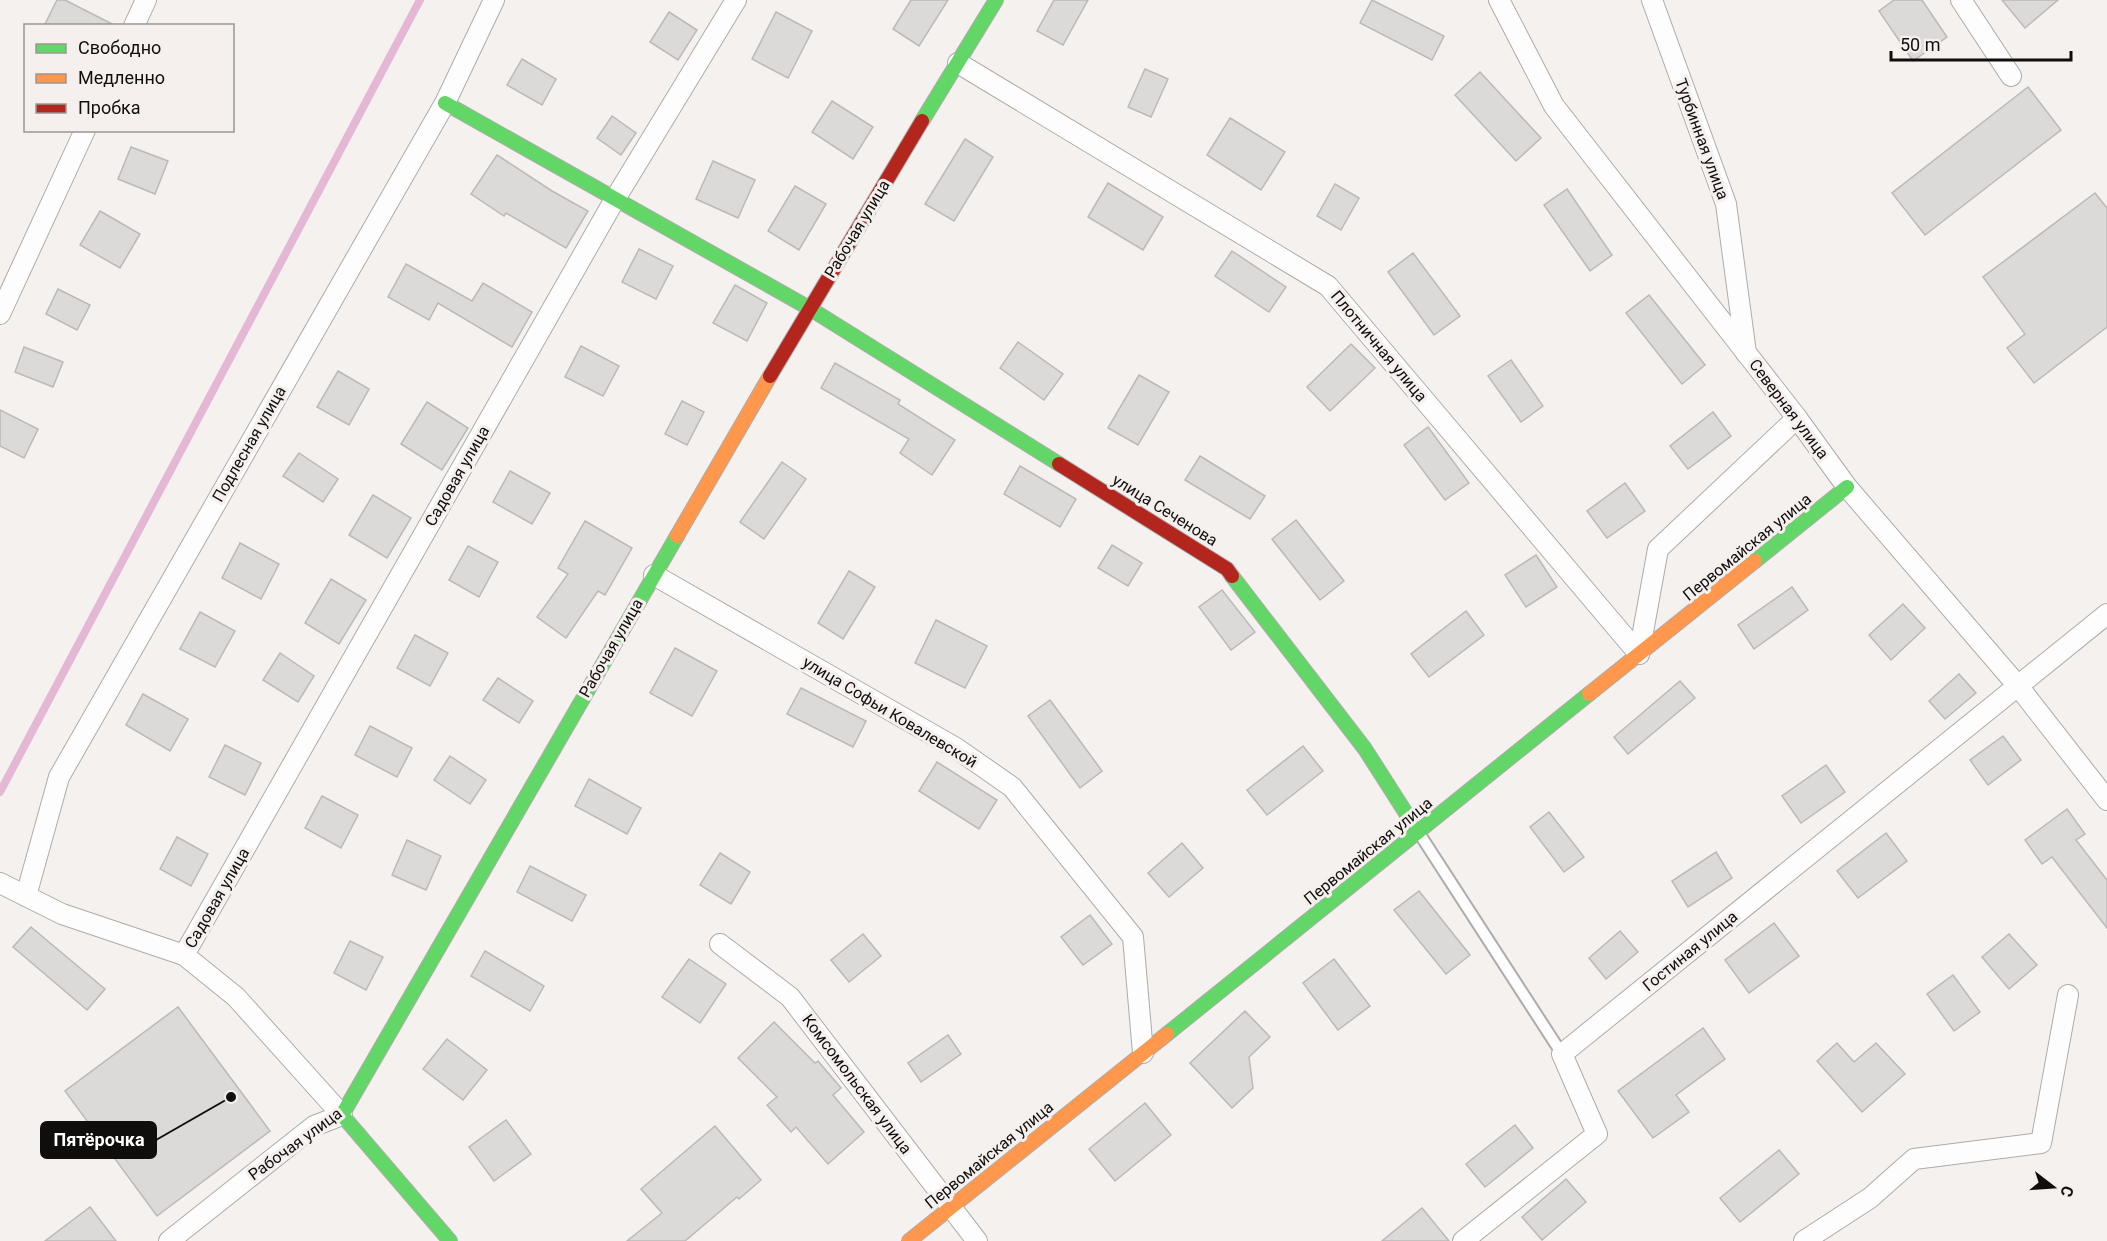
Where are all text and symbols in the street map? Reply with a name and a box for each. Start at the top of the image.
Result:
legend [24,24,234,132]
scale bar [1891,24,2071,62]
text: 50 m [1900,34,1940,55]
text: Свободно [78,37,161,58]
text: Медленно [78,67,165,88]
street label: Турбинная улица [1671,76,1733,202]
text: Пробка [78,97,141,118]
street label: Рабочая улица [820,177,894,281]
street label: Плотничная улица [1327,287,1431,405]
street label: Северная улица [1745,355,1833,463]
street label: Подлесная улица [208,383,290,505]
street label: Садовая улица [421,423,493,529]
street label: улица Сеченова [1109,470,1221,550]
street label: Первомайская улица [1679,489,1815,605]
street label: Рабочая улица [575,595,647,701]
street label: улица Софьи Ковалевской [799,652,981,772]
street label: Первомайская улица [1300,793,1436,909]
street label: Садовая улица [181,845,253,951]
street label: Гостиная улица [1639,907,1741,995]
street label: Комсомольская улица [798,1010,916,1158]
street label: Первомайская улица [921,1097,1057,1213]
street label: Рабочая улица [245,1104,345,1184]
callout: Пятёрочка [41,1122,156,1158]
text: Пятёрочка [53,1129,145,1150]
north arrow [2023,1157,2083,1217]
text: С [2056,1183,2077,1199]

